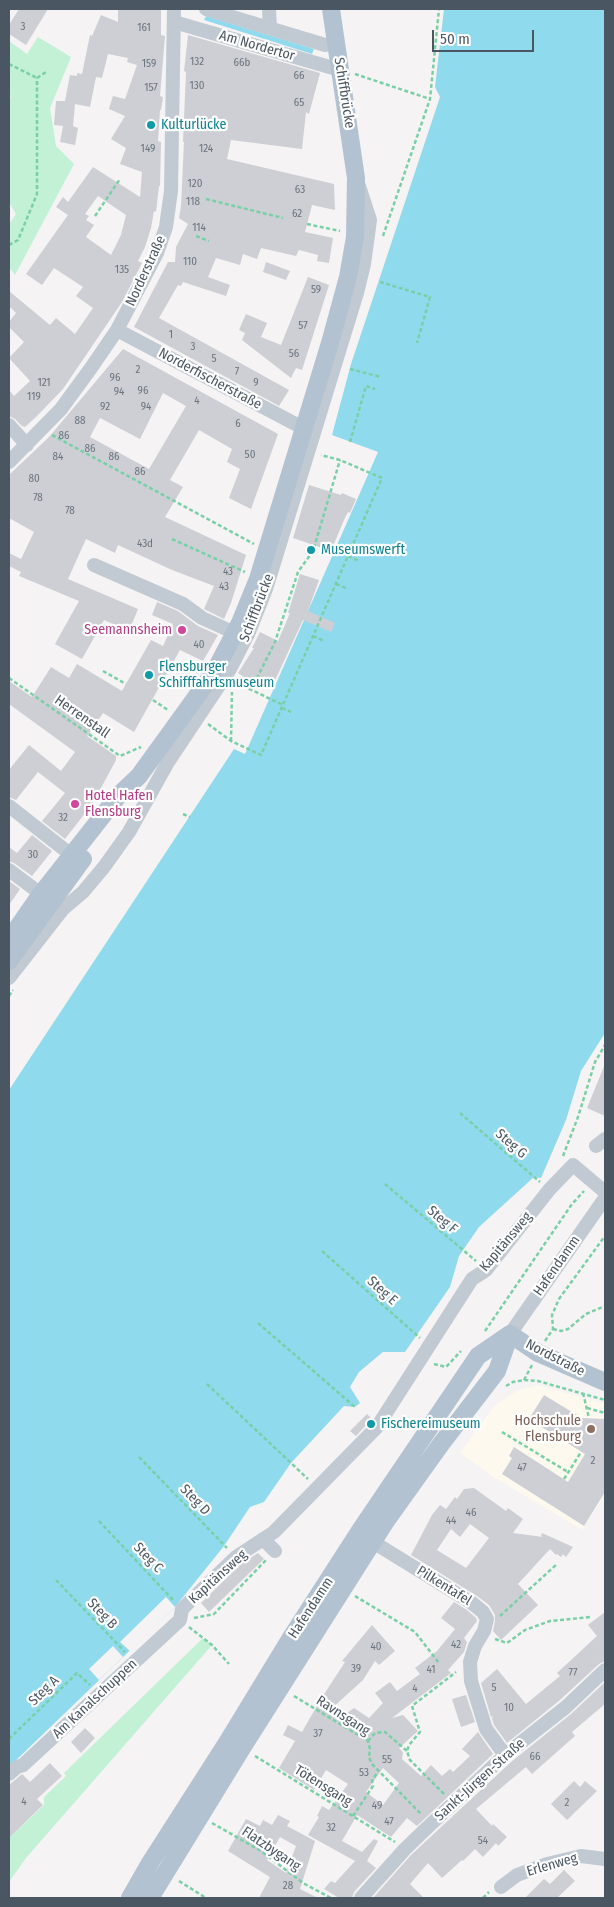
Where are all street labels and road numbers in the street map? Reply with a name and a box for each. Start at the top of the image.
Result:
street label: Am Nordertor [217,27,297,65]
street label: Schiffbrücke [330,56,358,130]
street label: Norderstraße [122,233,170,309]
street label: Norderfischerstraße [156,345,264,413]
street label: Schiffbrücke [236,572,278,644]
street label: Herrenstall [51,692,113,742]
street label: Steg G [492,1126,530,1162]
street label: Steg F [423,1203,461,1237]
street label: Kapitänsweg [476,1209,536,1275]
street label: Hafendamm [530,1233,584,1299]
street label: Steg E [363,1273,401,1309]
street label: Nordstraße [523,1336,587,1380]
street label: Steg D [176,1481,214,1519]
street label: Steg C [130,1540,166,1576]
street label: Kapitänsweg [185,1547,251,1607]
street label: Pilkentafel [414,1563,474,1609]
street label: Hafendamm [285,1574,337,1642]
street label: Steg B [84,1595,120,1633]
street label: Am Kanalschuppen [49,1656,141,1742]
street label: Steg A [25,1673,63,1709]
street label: Ravnsgang [313,1692,373,1740]
street label: Sankt-Jürgen-Straße [432,1735,528,1825]
street label: Tötensgang [291,1762,355,1810]
street label: Flatzbygang [238,1823,304,1875]
street label: Erlenweg [525,1850,579,1880]

